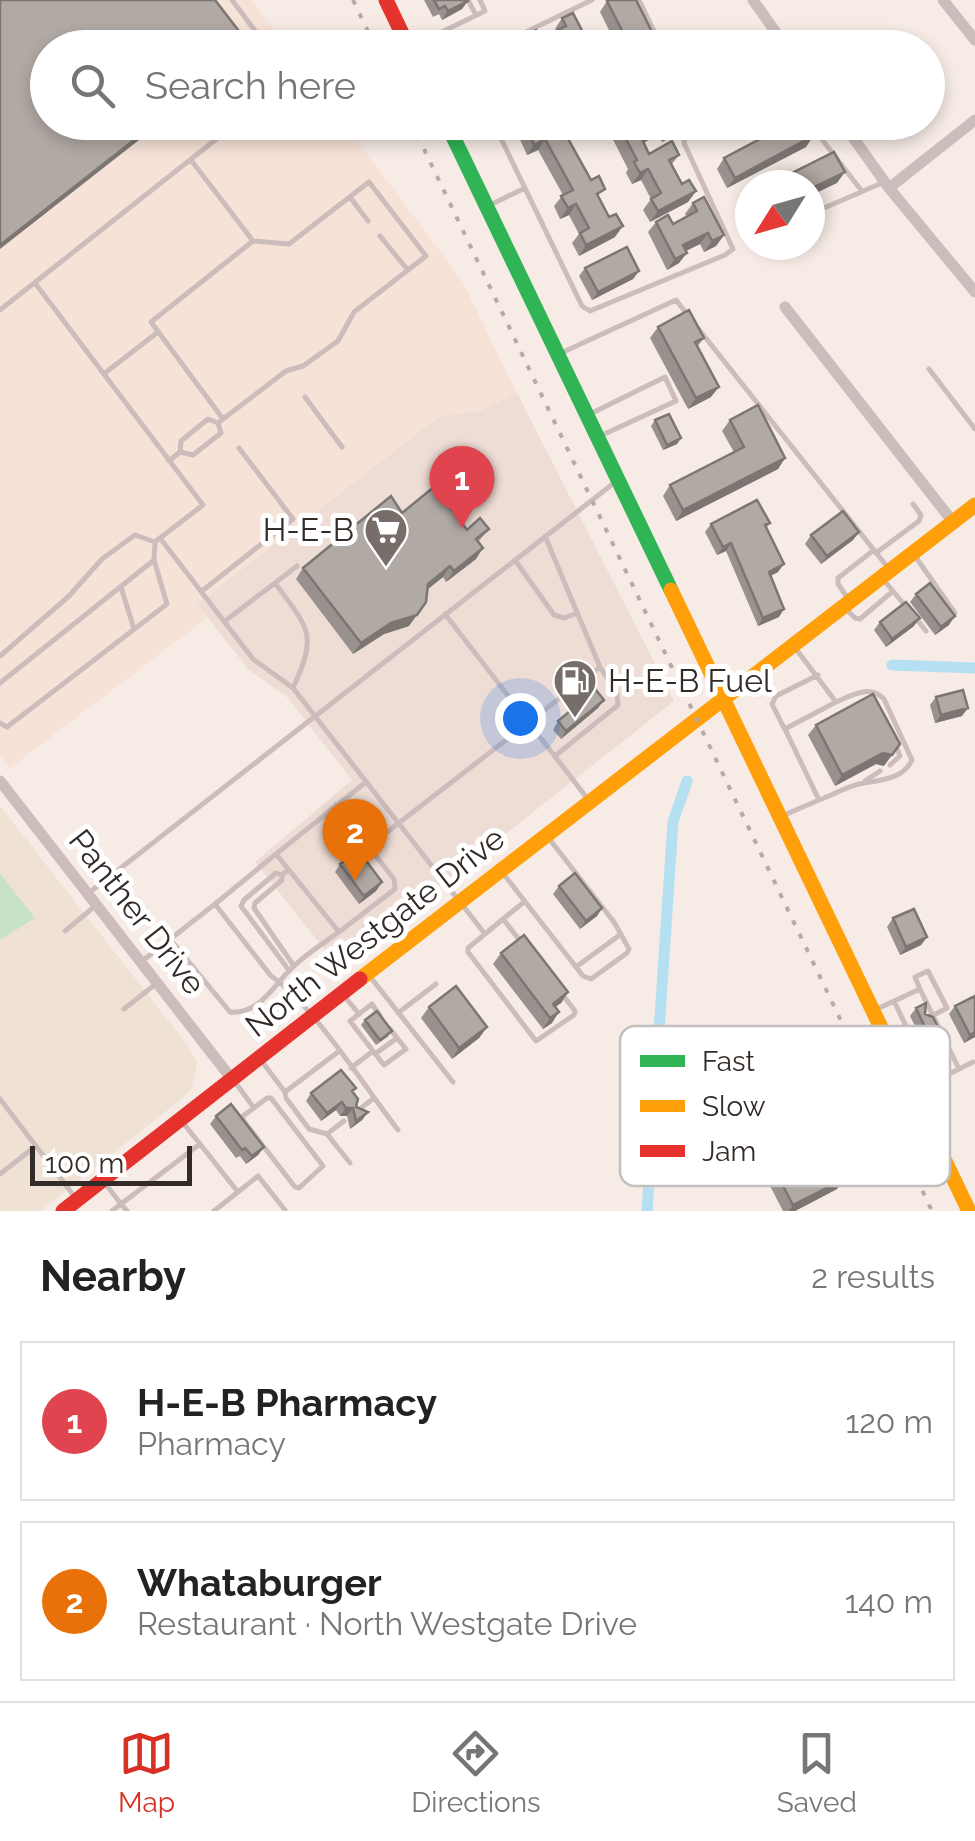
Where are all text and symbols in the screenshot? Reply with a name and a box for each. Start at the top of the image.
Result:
search box [30,30,945,140]
icon: search [65,58,120,113]
text: Search here [145,63,356,108]
north arrow [735,170,825,260]
pin: 1 [430,446,494,528]
supermarket icon: H-E-B [363,507,409,568]
place label: H-E-B [263,511,354,548]
fuel station icon: H-E-B Fuel [552,658,598,719]
place label: H-E-B Fuel [608,662,772,699]
your location [495,693,546,744]
pin: 2 [322,798,388,881]
street label: North Westgate Drive [238,819,511,1044]
street label: Panther Drive [62,822,213,1001]
legend [620,1026,950,1186]
text: Fast [702,1045,755,1078]
text: Slow [702,1090,766,1123]
text: Jam [702,1135,756,1168]
scale bar [30,1141,192,1186]
text: 100 m [45,1147,124,1180]
text: Nearby [40,1252,186,1301]
text: 2 results [811,1258,935,1295]
text: H-E-B Pharmacy [137,1380,437,1425]
text: 1 [67,1403,82,1440]
text: 120 m [845,1403,933,1440]
text: Pharmacy [137,1425,286,1462]
text: Whataburger [137,1560,382,1605]
text: 2 [65,1583,84,1620]
text: 140 m [845,1583,933,1620]
text: Restaurant · North Westgate Drive [137,1605,637,1642]
tab: Map [118,1726,175,1819]
tab: Directions [411,1726,541,1819]
tab: Saved [777,1726,857,1819]

